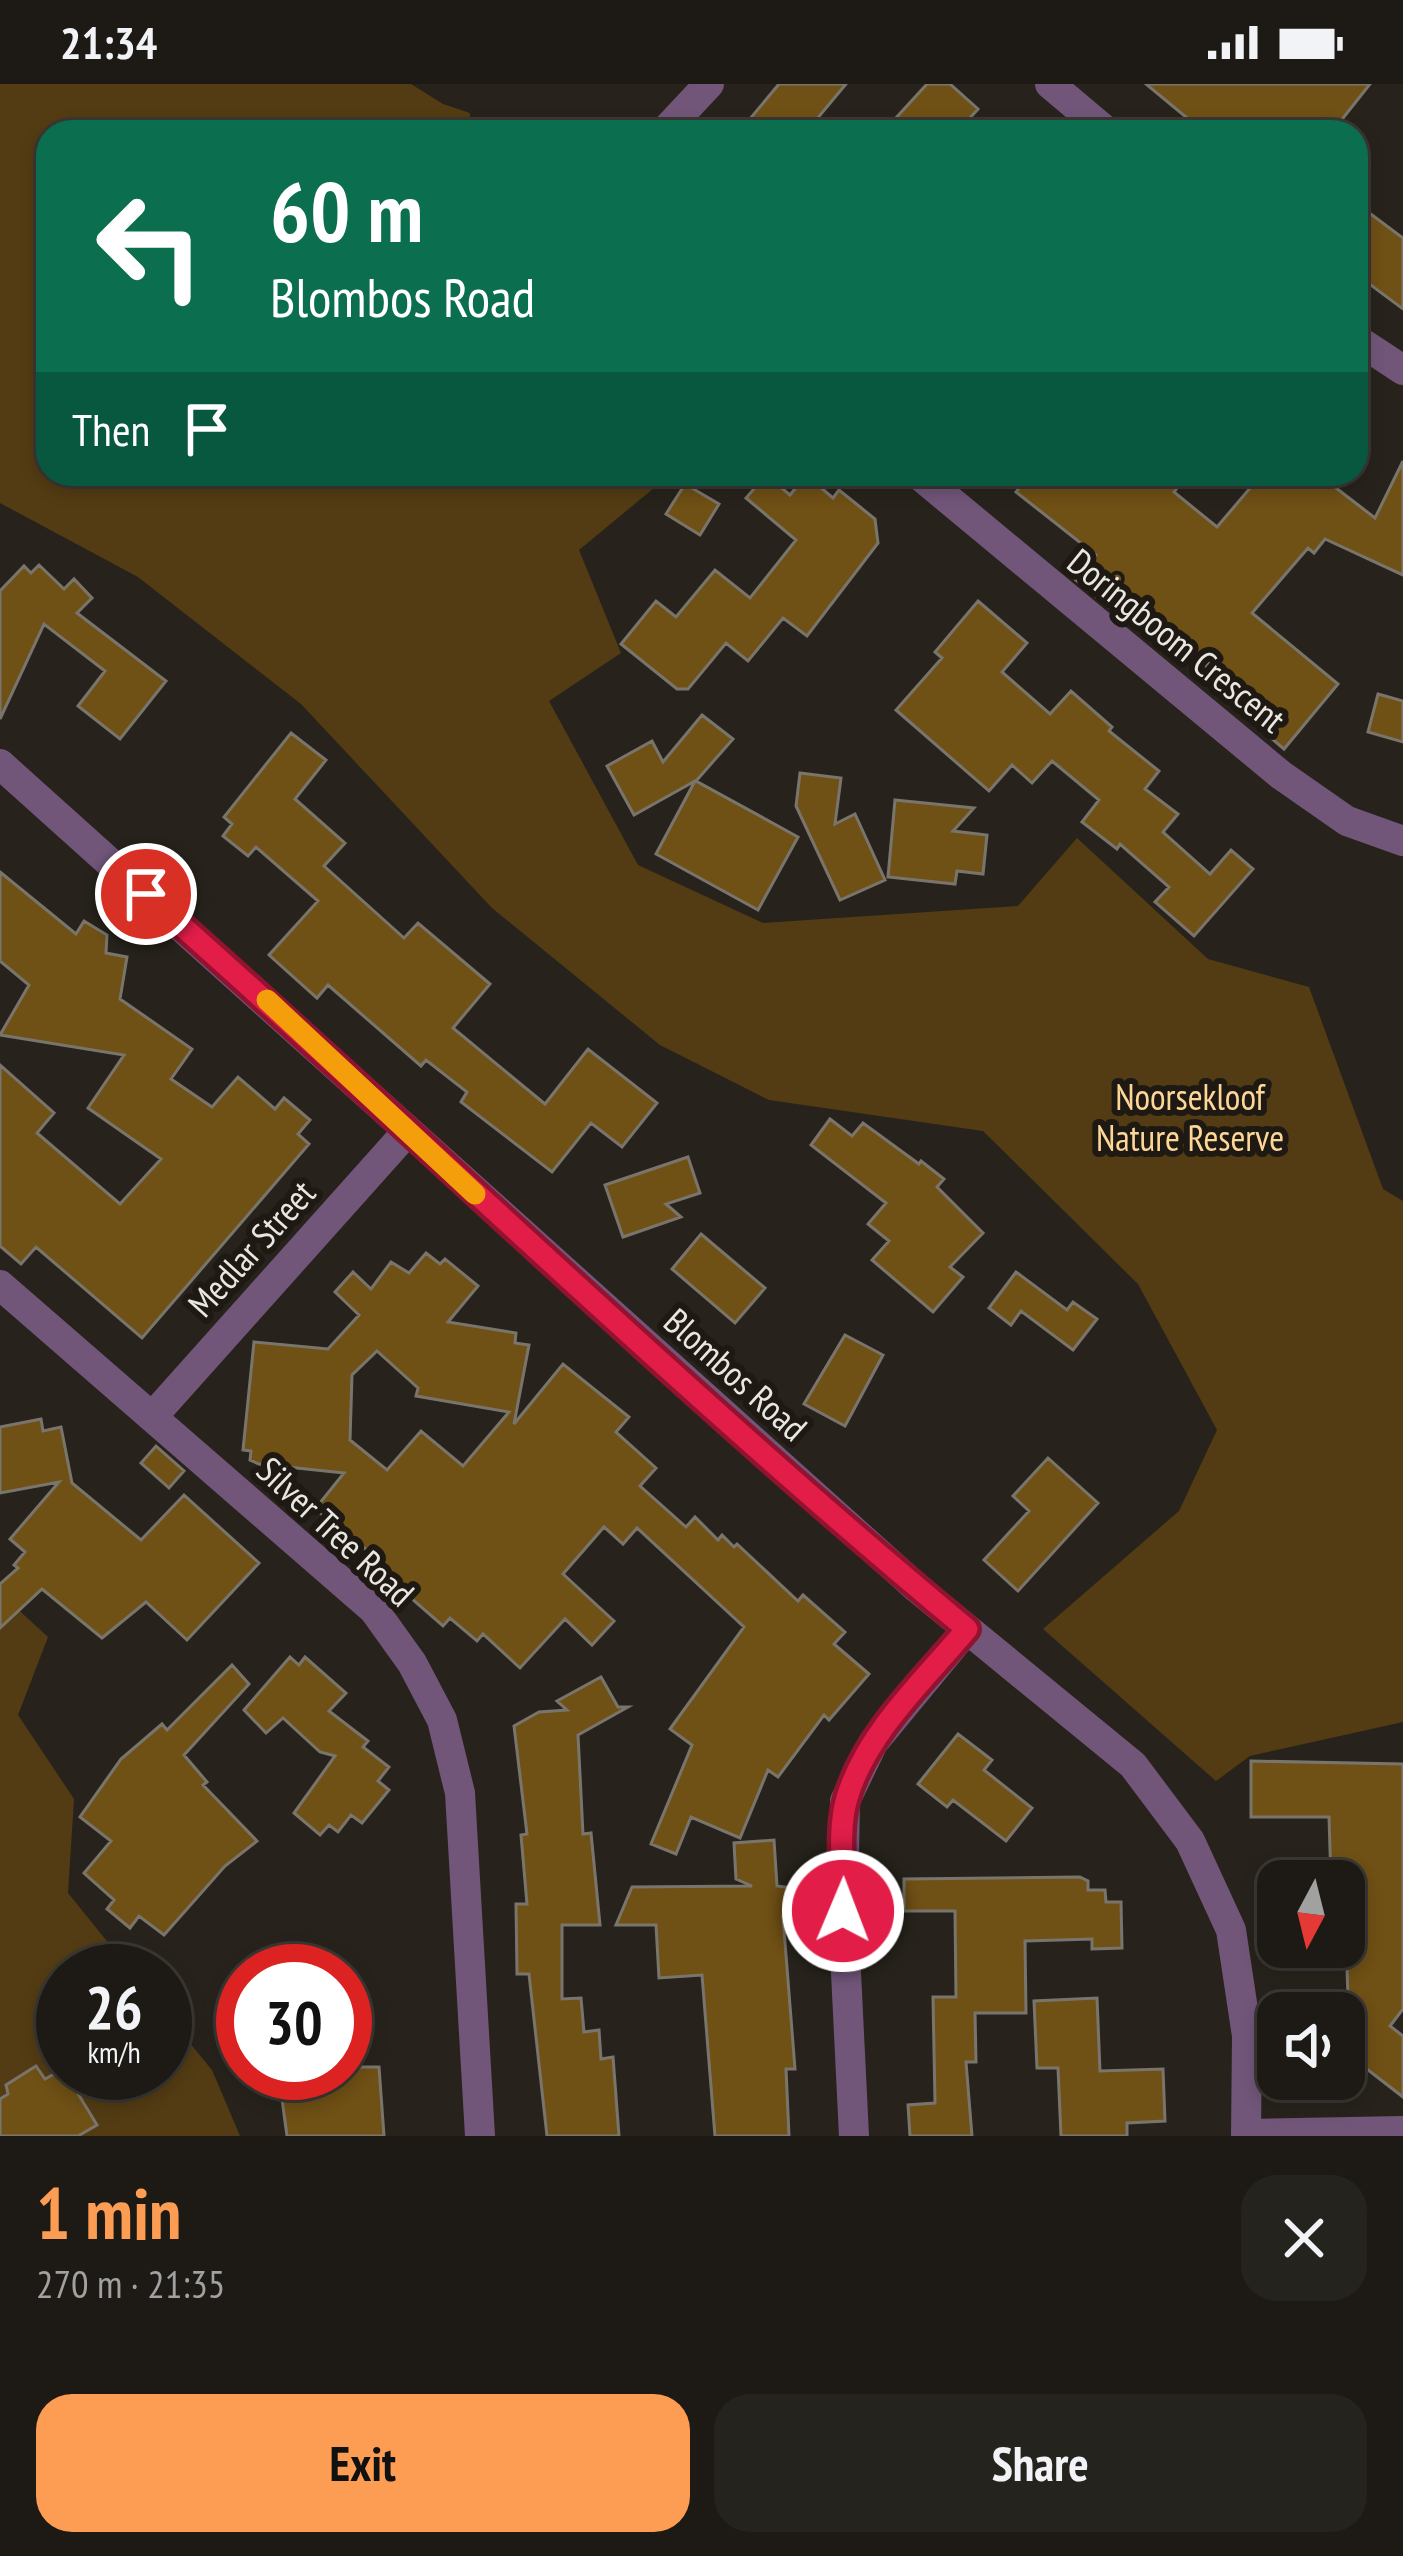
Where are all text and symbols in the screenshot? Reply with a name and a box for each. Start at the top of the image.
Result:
text: 21:34 [60,13,157,71]
text: 60 m [270,156,423,265]
icon: left [72,168,228,324]
text: Blombos Road [270,262,535,332]
icon: arrive [174,396,240,462]
text: Then [72,400,150,458]
street label: Doringboom Crescent [1058,538,1296,742]
pin [95,843,197,945]
icon: arrive [113,861,179,927]
park label: Noorsekloof Nature Reserve [1096,1073,1284,1161]
street label: Medlar Street [177,1170,325,1326]
street label: Blombos Road [655,1297,817,1451]
street label: Silver Tree Road [247,1446,425,1616]
position arrow [780,1848,906,1974]
north arrow [1257,1860,1365,1968]
map controls [1257,1860,1365,2100]
speed limit sign: 30 [216,1944,372,2100]
text: 26 [85,1968,143,2046]
button: sound [1257,1992,1365,2100]
text: km/h [87,2032,141,2071]
text: 1 min [36,2166,181,2259]
button: close [1241,2175,1367,2301]
text: 270 m · 21:35 [36,2258,225,2309]
button: Exit [36,2394,690,2532]
button: Share [714,2394,1367,2532]

